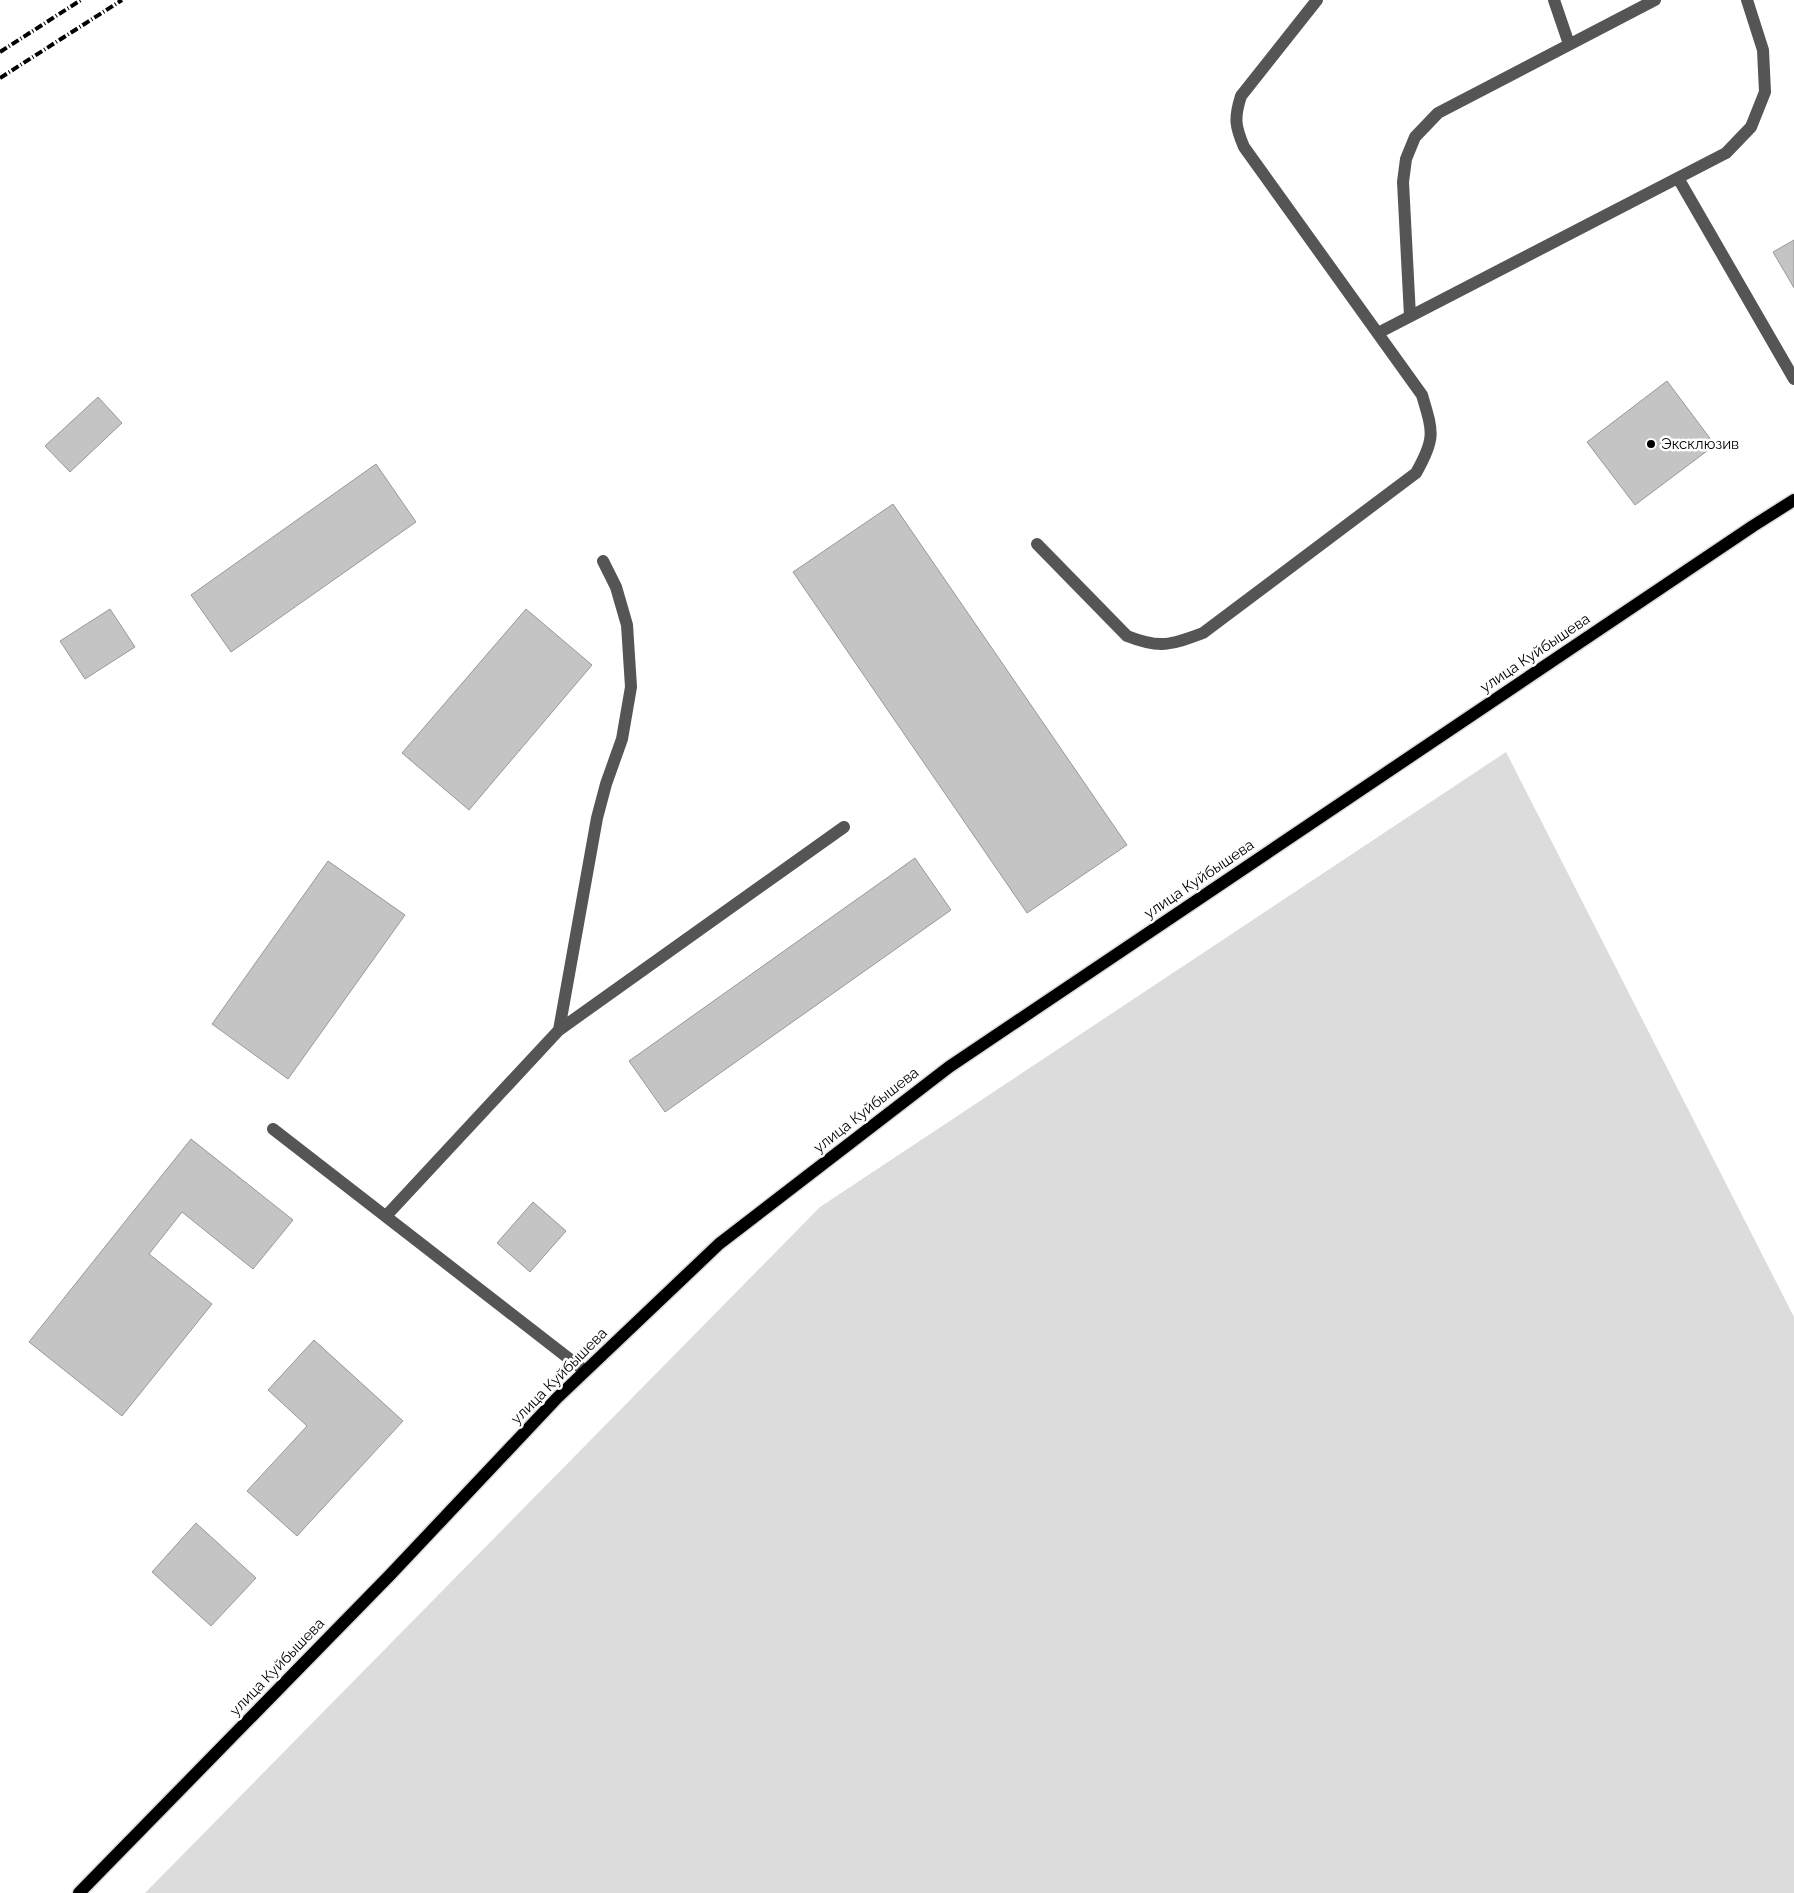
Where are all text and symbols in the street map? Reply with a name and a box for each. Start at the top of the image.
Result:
place label: Эксклюзив [1661,435,1739,453]
marker: Эксклюзив [1645,438,1657,450]
street label: улица Куйбышева [1477,610,1593,696]
street label: улица Куйбышева [1141,836,1257,922]
street label: улица Куйбышева [810,1063,922,1157]
street label: улица Куйбышева [507,1324,611,1428]
street label: улица Куйбышева [226,1615,328,1719]

